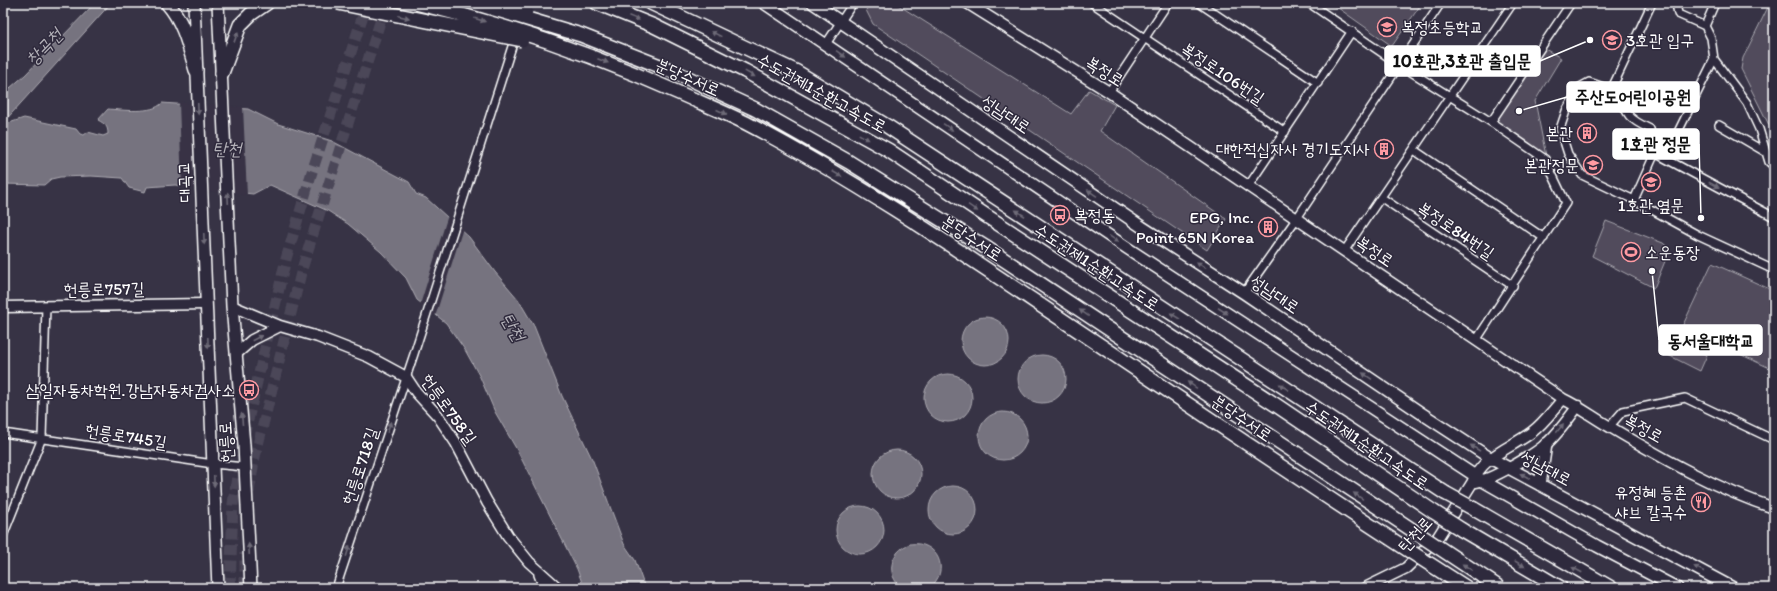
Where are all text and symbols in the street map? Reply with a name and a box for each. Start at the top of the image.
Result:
one-way arrow [397,14,410,20]
one-way arrow [628,15,640,21]
school or university icon: 복정초등학교 [1376,16,1398,38]
one-way arrow [474,17,486,23]
place label: 복정초등학교 [1401,17,1483,37]
water label: 창곡천 [21,23,68,70]
school or university icon: 3호관 입구 [1601,29,1623,51]
one-way arrow [233,30,239,42]
place label: 3호관 입구 [1626,30,1694,50]
one-way arrow [710,31,721,37]
street label: 복정로106번길 [1178,38,1269,108]
callout: 10호관,3호관 출입문 [1385,46,1540,76]
street label: 수도권제1순환고속도로 [754,49,890,137]
one-way arrow [835,50,846,58]
text: 10호관,3호관 출입문 [1393,50,1531,72]
street label: 복정로 [1082,52,1128,90]
street label: 분당수서로 [653,54,723,100]
one-way arrow [597,59,609,65]
one-way arrow [745,71,756,78]
callout: 주산도어린이공원 [1567,82,1699,112]
text: 주산도어린이공원 [1575,86,1691,108]
street label: 성남대로 [978,90,1034,138]
one-way arrow [195,103,201,116]
one-way arrow [717,109,728,115]
building icon: 본관 [1576,122,1598,144]
one-way arrow [943,123,954,131]
place label: 본관 [1546,123,1573,143]
callout: 1호관 정문 [1613,129,1699,159]
one-way arrow [858,133,870,140]
text: 1호관 정문 [1621,133,1691,155]
water label: 탄천 [213,138,243,160]
building icon: 대한적십자사 경기도지사 [1373,138,1395,160]
place label: 대한적십자사 경기도지사 [1216,139,1370,159]
school or university icon: 본관정문 [1582,154,1604,176]
place label: 본관정문 [1524,155,1579,175]
street label: 대곡교 [173,161,195,203]
one-way arrow [831,171,842,177]
school or university icon: 1호관 옆문 [1640,171,1662,193]
one-way arrow [1708,181,1720,188]
one-way arrow [1087,189,1097,197]
one-way arrow [225,191,231,204]
place label: 1호관 옆문 [1618,195,1684,215]
street label: 복정로84번길 [1414,197,1498,263]
one-way arrow [968,204,979,211]
bus stop icon: 복정동 [1049,204,1071,226]
place label: 복정동 [1074,205,1115,225]
place label: EPG, Inc. Point 65N Korea [1136,207,1254,247]
one-way arrow [1014,210,1026,217]
street label: 분당수서로 [938,211,1006,265]
building icon: EPG, Inc. Point 65N Korea [1257,216,1279,238]
street label: 수도권제1순환고속도로 [1031,219,1163,315]
street label: 복정로 [1352,231,1398,271]
one-way arrow [200,233,207,245]
one-way arrow [1109,235,1119,243]
sports icon: 소운동장 [1620,241,1642,263]
place label: 소운동장 [1645,242,1700,262]
one-way arrow [1196,261,1206,269]
street label: 성남대로 [1247,270,1303,318]
street label: 헌릉로757길 [64,278,145,300]
one-way arrow [1217,307,1229,314]
water label: 탄천 [496,309,531,346]
one-way arrow [1079,309,1089,317]
one-way arrow [1170,312,1181,320]
callout: 동서울대학교 [1659,325,1762,355]
text: 동서울대학교 [1668,330,1754,352]
one-way arrow [251,334,263,341]
one-way arrow [205,337,211,350]
street label: 헌릉로758길 [417,370,481,448]
one-way arrow [1361,372,1372,380]
bus stop icon: 삼일자동차학원.강남자동차검사소 [238,379,260,401]
place label: 삼일자동차학원.강남자동차검사소 [26,380,235,400]
one-way arrow [1187,381,1197,389]
one-way arrow [1279,383,1289,391]
street label: 분당수서로 [1208,391,1276,445]
street label: 수도권제1순환고속도로 [1301,396,1433,494]
street label: 복정로 [1621,409,1667,447]
one-way arrow [238,413,245,425]
street label: 헌릉로745길 [84,420,169,452]
street label: 헌릉로 [215,421,237,463]
one-way arrow [386,421,392,433]
one-way arrow [1556,423,1565,434]
street label: 헌릉로718길 [338,424,382,507]
one-way arrow [1470,444,1480,452]
street label: 성남대로 [1517,446,1575,490]
one-way arrow [1519,473,1530,479]
one-way arrow [210,475,217,487]
place label: 유정혜 등촌 샤브 칼국수 [1615,482,1687,522]
restaurant icon: 유정혜 등촌 샤브 칼국수 [1690,491,1712,513]
one-way arrow [1353,492,1364,499]
street label: 탄천로 [1394,512,1436,556]
one-way arrow [246,542,252,555]
one-way arrow [346,545,352,557]
one-way arrow [1515,560,1525,568]
one-way arrow [1462,563,1472,571]
one-way arrow [1571,566,1583,573]
one-way arrow [1693,566,1705,573]

